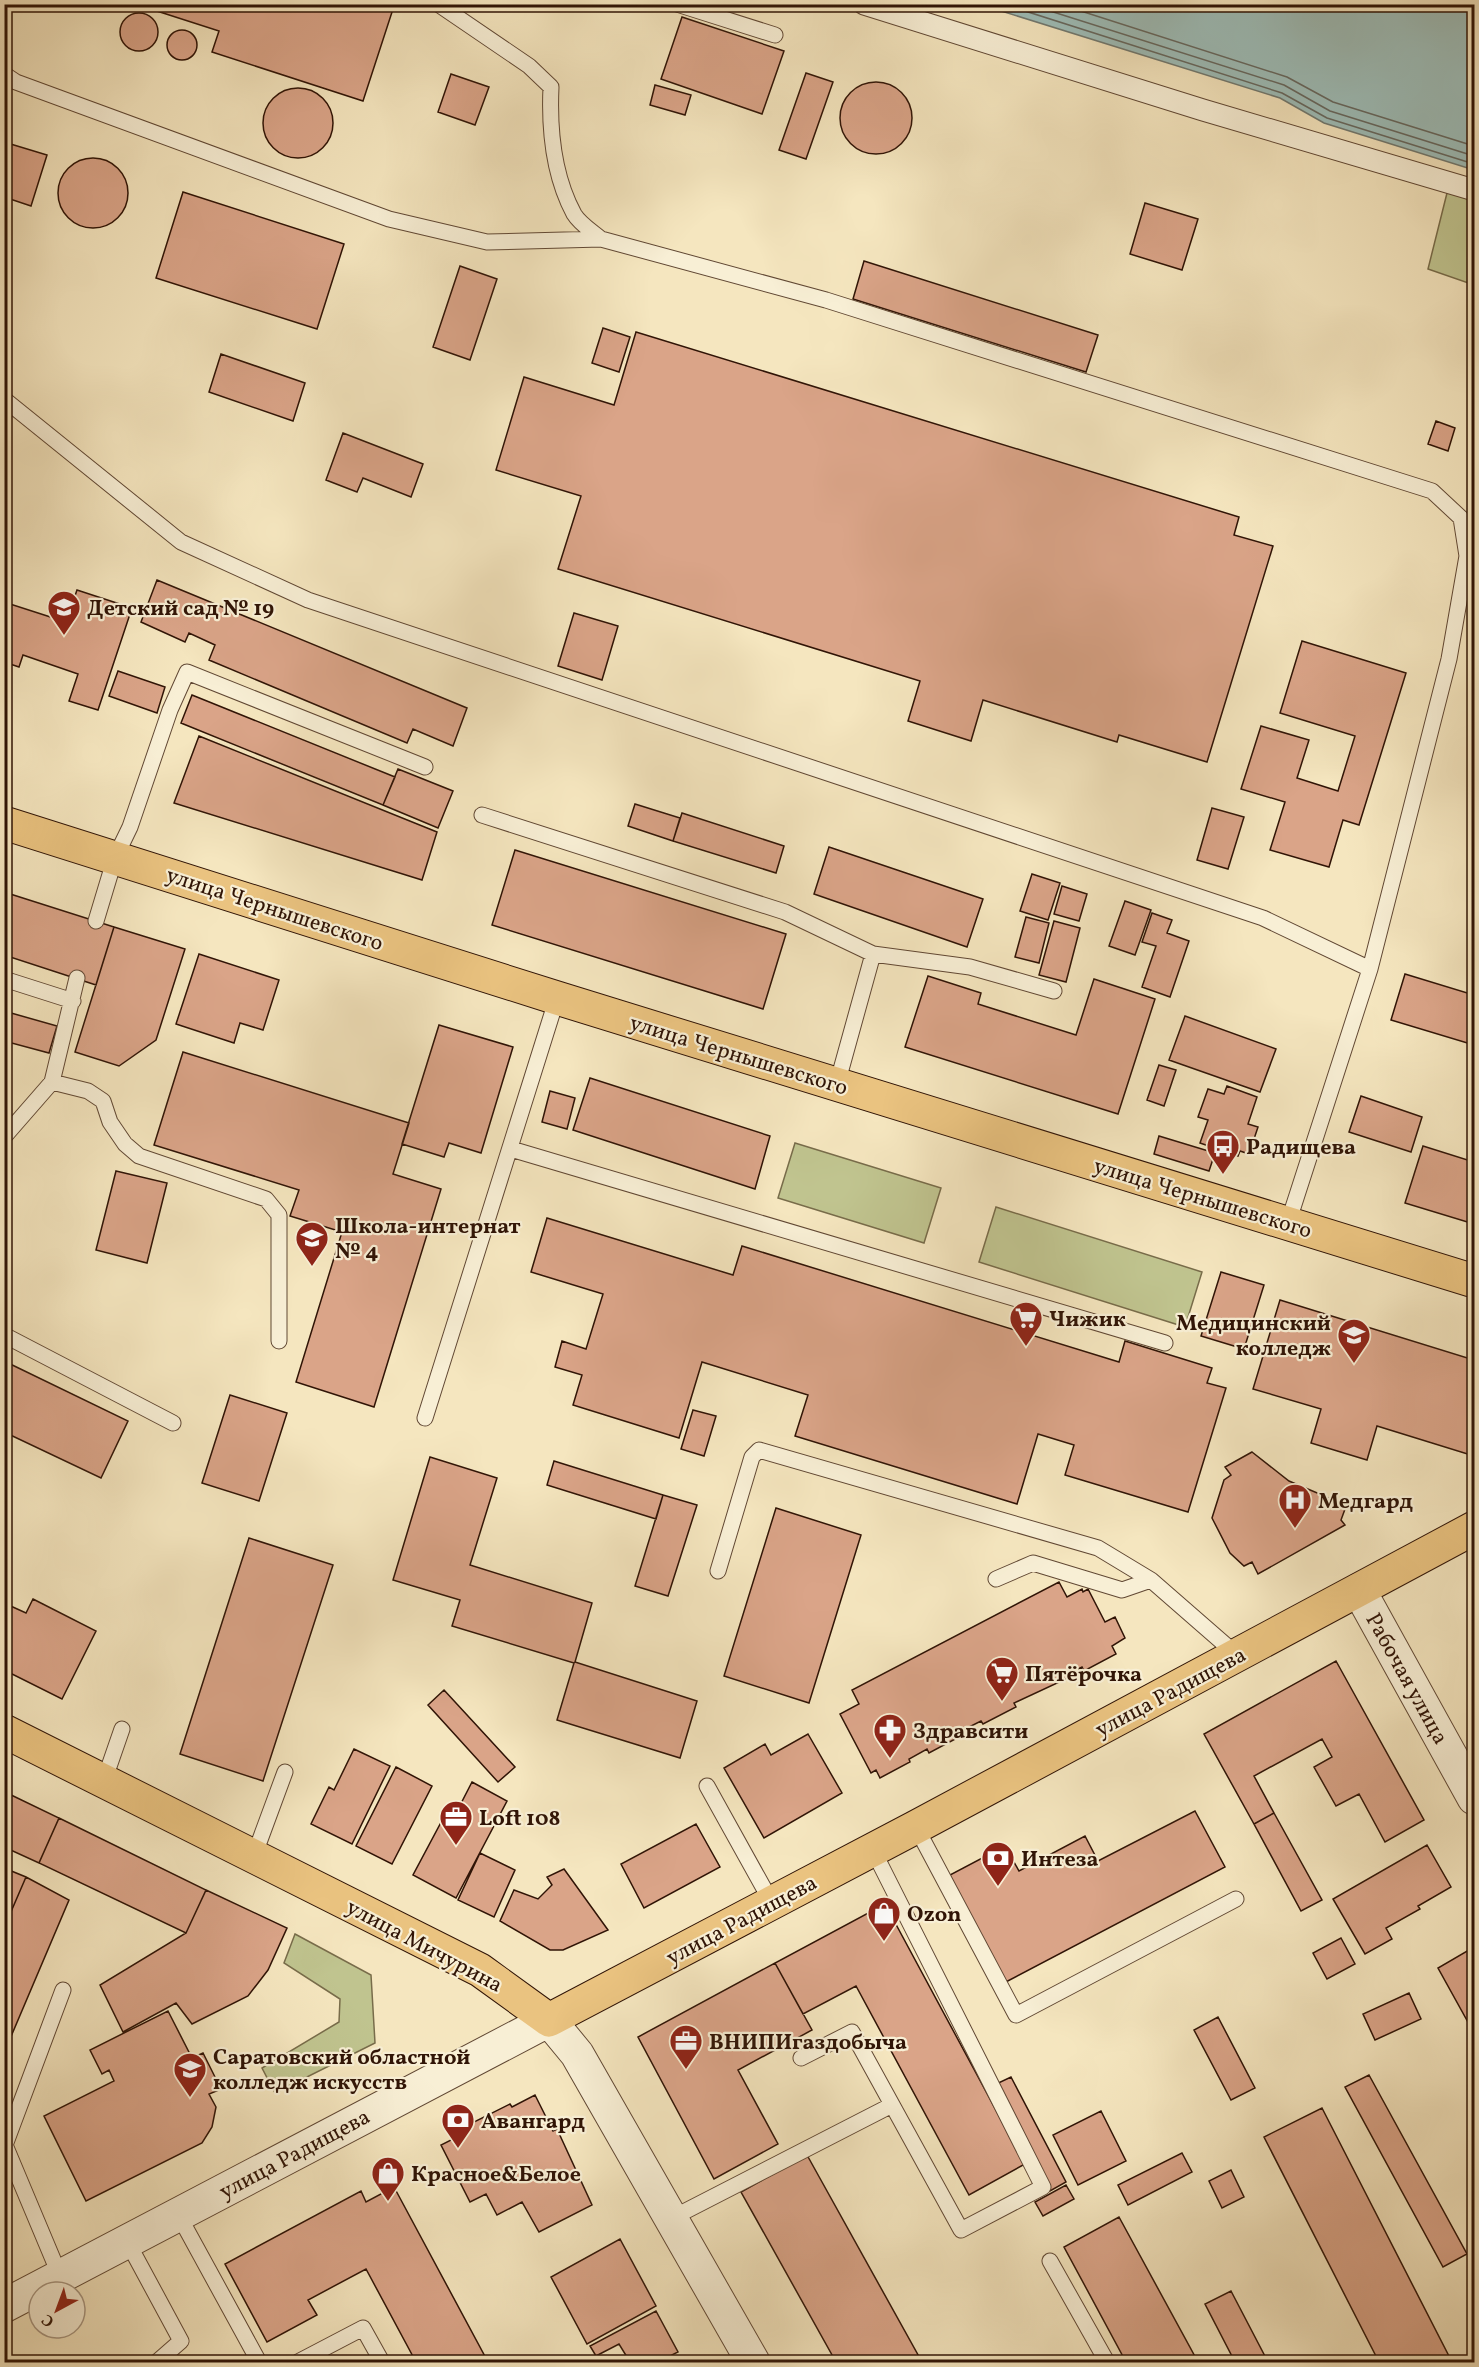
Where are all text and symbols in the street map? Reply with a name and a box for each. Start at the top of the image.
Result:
school or university icon: Детский сад № 19 [46,589,82,636]
place label: Детский сад № 19 [87,594,274,625]
street label: улица Чернышевского [162,861,387,960]
street label: улица Чернышевского [625,1008,851,1104]
bus stop icon: Радищева [1205,1128,1241,1175]
place label: Радищева [1246,1133,1356,1164]
street label: улица Чернышевского [1089,1151,1315,1247]
place label: Школа-интернат № 4 [335,1212,521,1268]
school or university icon: Школа-интернат № 4 [294,1220,330,1267]
supermarket icon: Чижик [1008,1300,1044,1347]
place label: Чижик [1049,1305,1126,1336]
place label: Медицинский колледж [1176,1309,1331,1365]
school or university icon: Медицинский колледж [1336,1317,1372,1364]
hospital icon: Медгард [1277,1482,1313,1529]
place label: Медгард [1318,1487,1414,1518]
street label: Рабочая улица [1357,1608,1455,1751]
street label: улица Радищева [1090,1640,1252,1746]
supermarket icon: Пятёрочка [984,1655,1020,1702]
place label: Пятёрочка [1025,1660,1142,1691]
pharmacy icon: Здравсити [872,1712,908,1759]
place label: Здравсити [913,1717,1028,1748]
office icon: Loft 108 [438,1799,474,1846]
place label: Loft 108 [479,1804,561,1835]
bank icon: Интеза [980,1840,1016,1887]
place label: Интеза [1021,1845,1099,1876]
street label: улица Радищева [661,1868,823,1974]
street label: улица Мичурина [340,1893,508,2002]
shop icon: Ozon [866,1895,902,1942]
place label: Ozon [907,1900,962,1931]
office icon: ВНИПИгаздобыча [668,2023,704,2070]
place label: ВНИПИгаздобыча [709,2028,907,2059]
place label: Саратовский областной колледж искусств [213,2043,471,2099]
school or university icon: Саратовский областной колледж искусств [172,2051,208,2098]
street label: улица Радищева [214,2102,376,2208]
bank icon: Авангард [440,2102,476,2149]
place label: Авангард [481,2107,585,2138]
shop icon: Красное&Белое [370,2155,406,2202]
place label: Красное&Белое [411,2160,581,2191]
north arrow [27,2280,87,2340]
text: С [37,2308,60,2331]

